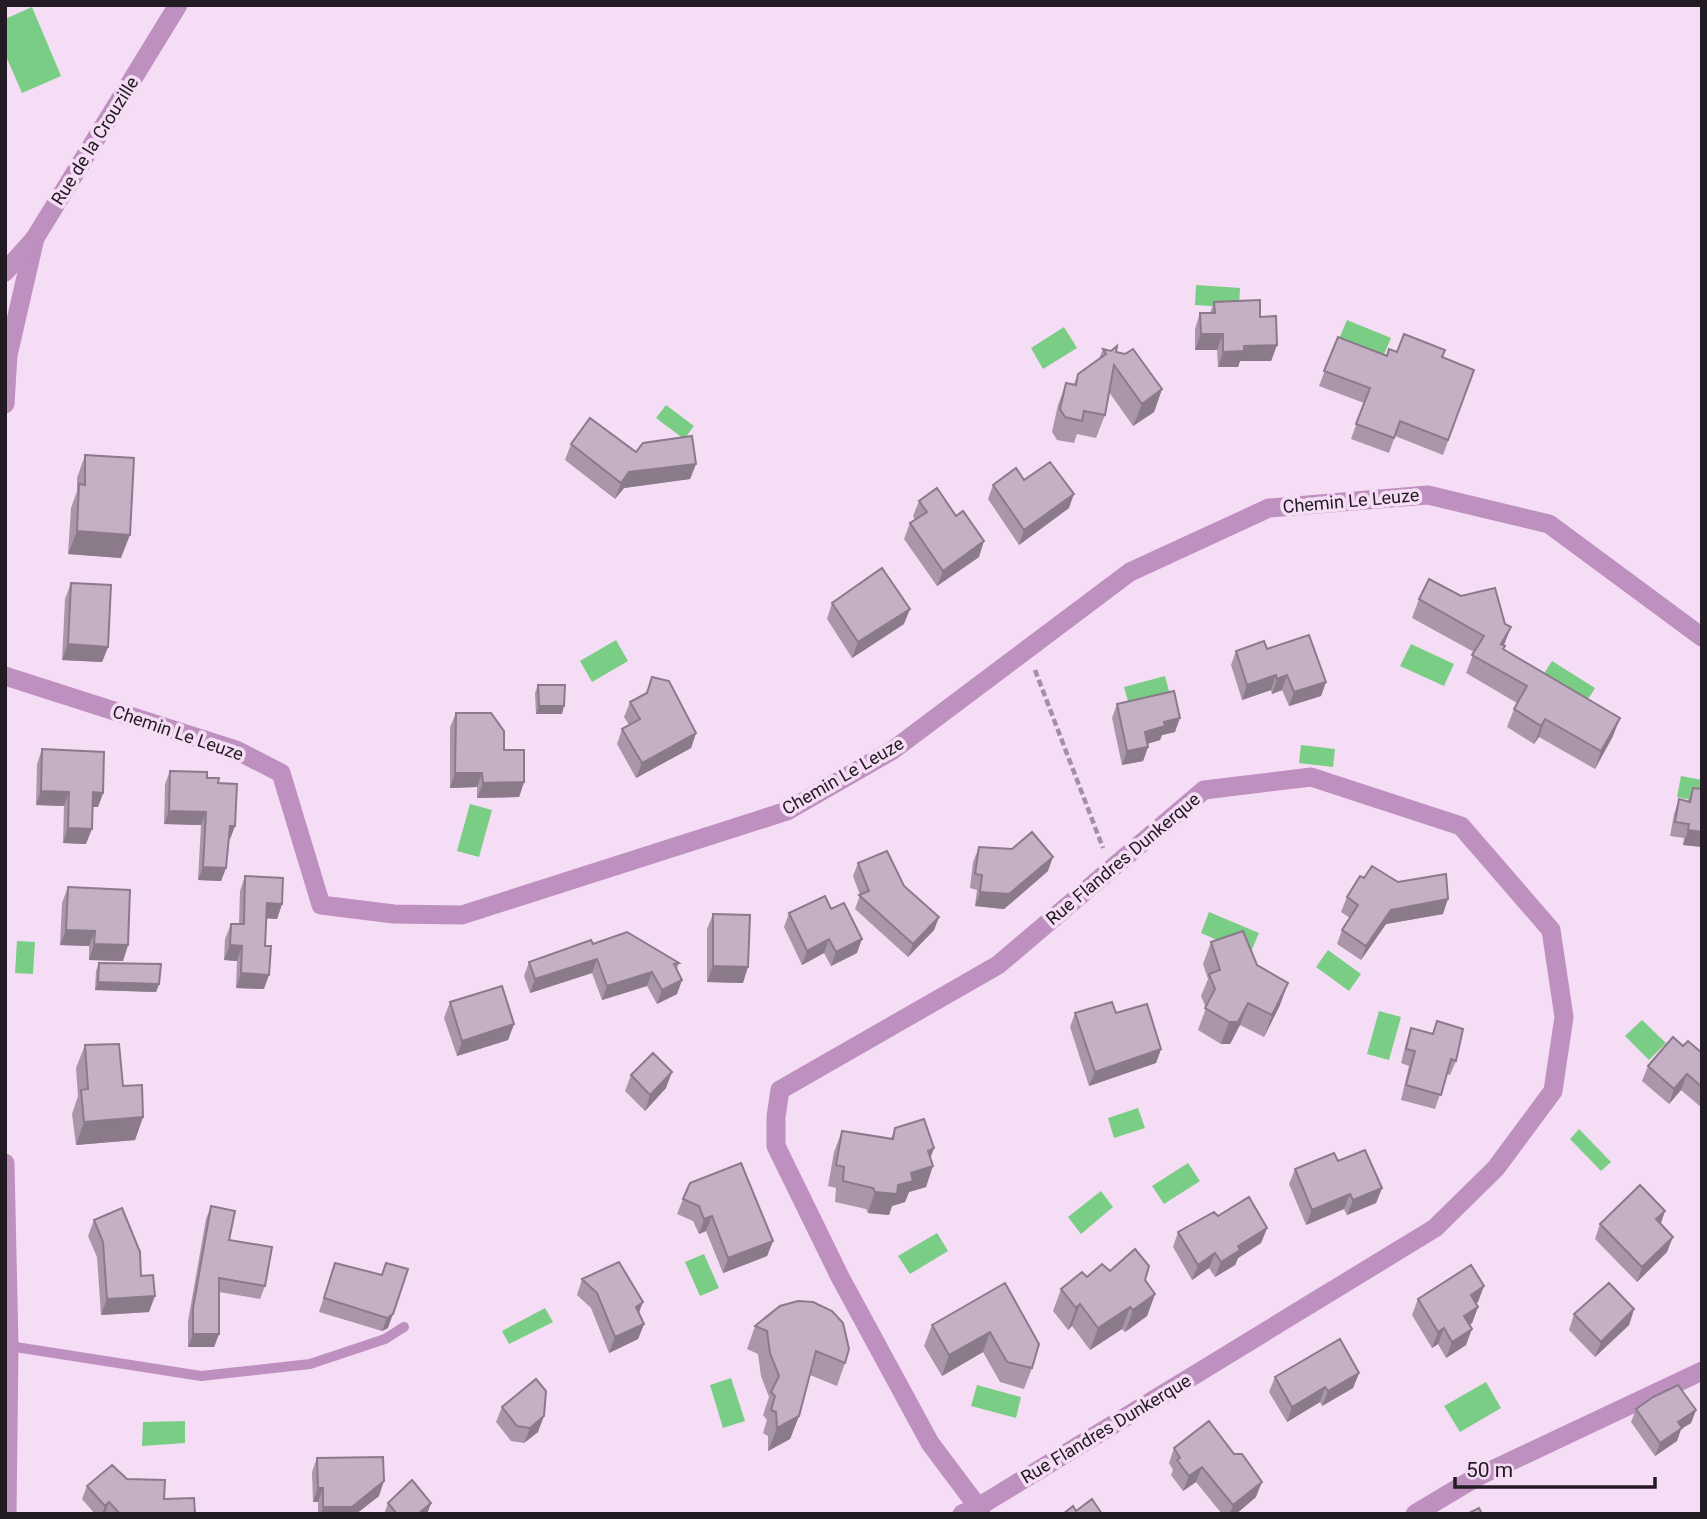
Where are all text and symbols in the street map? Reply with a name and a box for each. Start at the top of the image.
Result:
street label: Rue de la Crouzille [47,73,142,209]
street label: Chemin Le Leuze [1282,484,1420,517]
street label: Chemin Le Leuze [110,700,246,765]
street label: Chemin Le Leuze [778,732,907,819]
street label: Rue Flandres Dunkerque [1042,788,1204,929]
street label: Rue Flandres Dunkerque [1017,1370,1194,1488]
scale bar [1455,1446,1654,1490]
text: 50 m [1466,1458,1513,1482]

